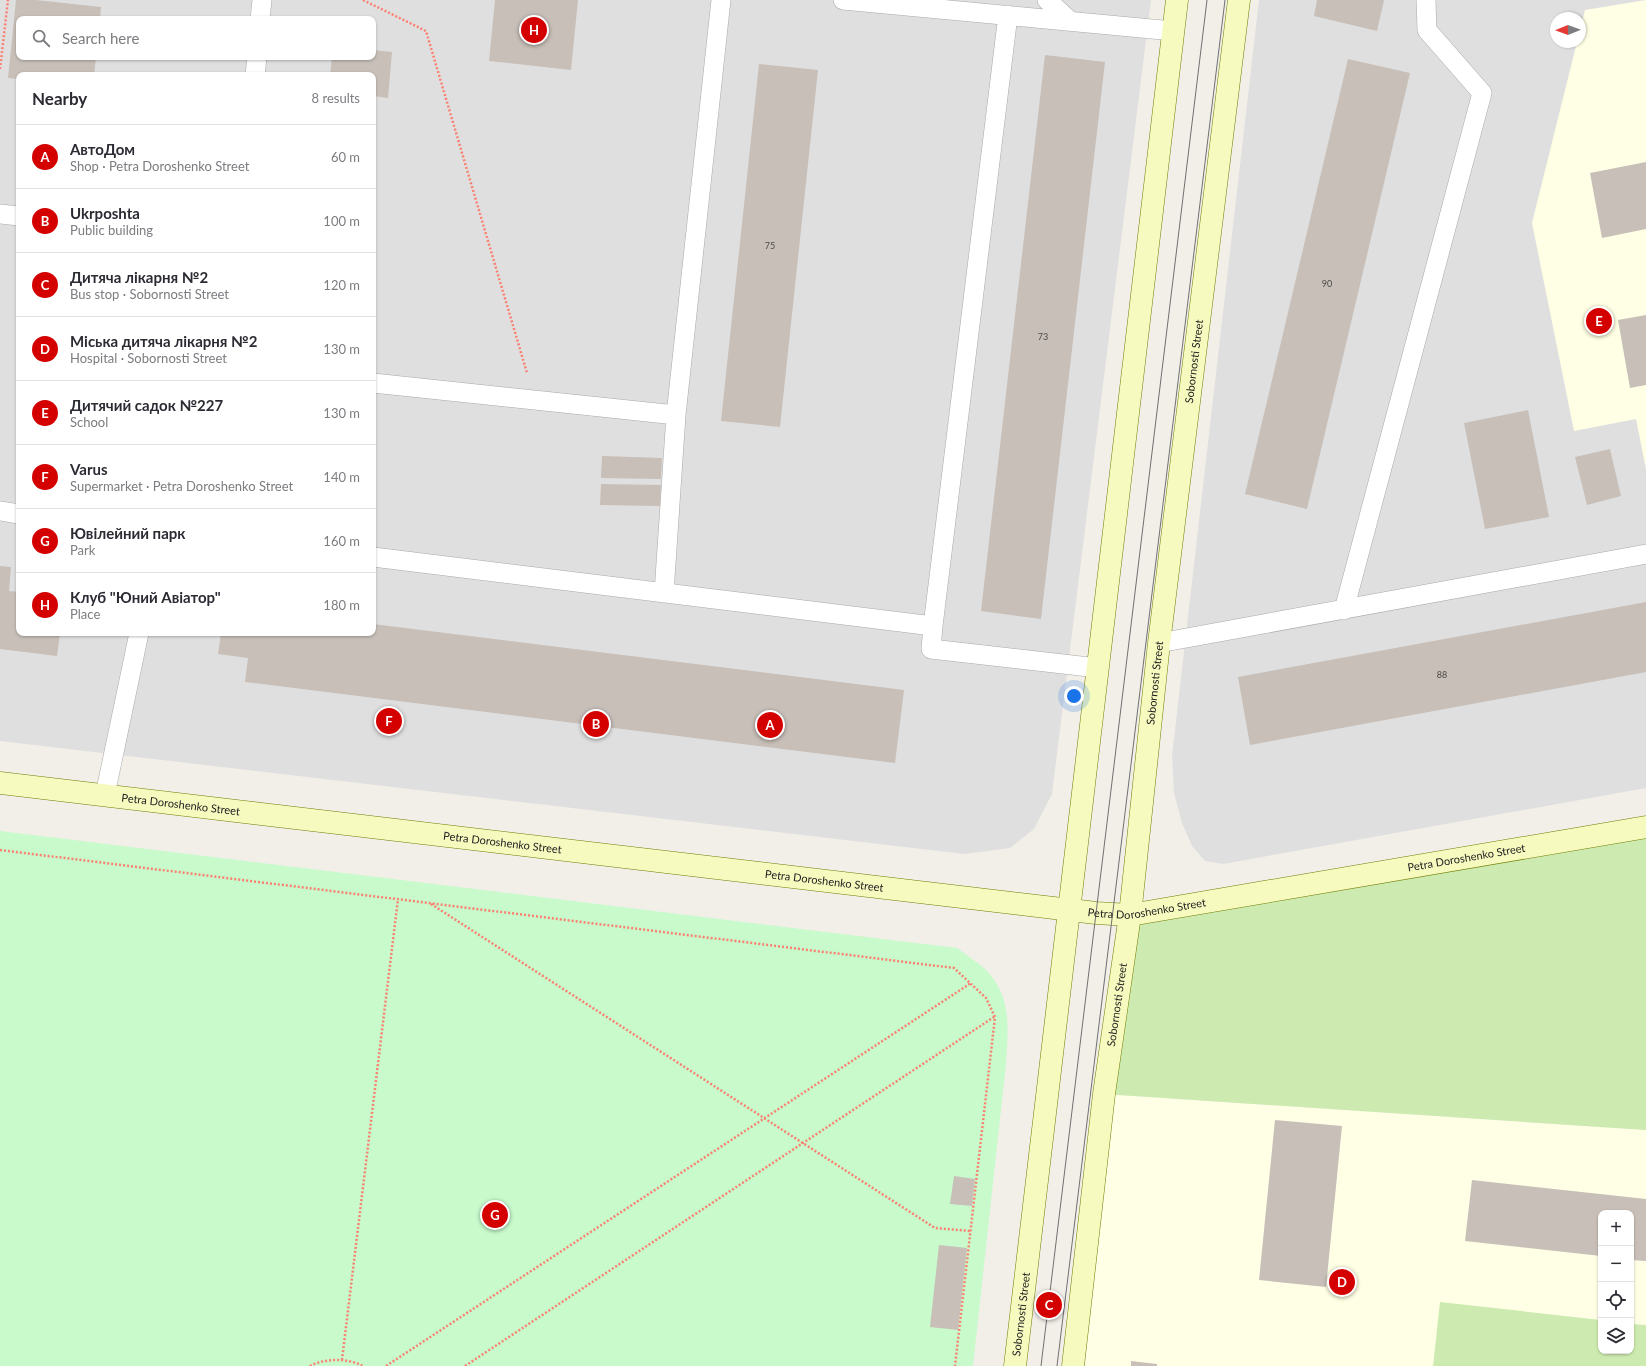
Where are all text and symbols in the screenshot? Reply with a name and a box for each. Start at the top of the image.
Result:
north arrow [1550,12,1586,48]
pin: H [521,15,547,45]
search box [16,16,376,60]
icon: search [30,27,52,49]
text: Search here [62,29,139,47]
text: Nearby [32,88,87,109]
text: 8 results [312,90,360,106]
text: АвтоДом [70,140,135,158]
text: A [40,149,50,165]
text: 60 m [331,149,360,165]
text: Shop · Petra Doroshenko Street [70,158,249,174]
text: Ukrposhta [70,204,140,222]
text: B [41,213,49,229]
text: 100 m [323,213,360,229]
text: Public building [70,222,153,238]
house number: 75 [765,240,775,251]
text: Дитяча лікарня №2 [70,268,208,286]
text: C [41,277,49,293]
text: 120 m [323,277,360,293]
house number: 90 [1322,278,1332,289]
text: Bus stop · Sobornosti Street [70,286,229,302]
pin: E [1586,306,1612,336]
street label: Sobornosti Street [1182,319,1205,404]
house number: 73 [1038,331,1048,342]
text: Міська дитяча лікарня №2 [70,332,257,350]
text: D [40,341,50,357]
text: 130 m [323,341,360,357]
text: Hospital · Sobornosti Street [70,350,227,366]
text: Дитячий садок №227 [70,396,223,414]
text: E [41,405,49,421]
text: 130 m [323,405,360,421]
text: School [70,414,108,430]
text: Varus [70,460,108,478]
text: F [41,469,49,485]
text: 140 m [323,469,360,485]
text: Supermarket · Petra Doroshenko Street [70,478,293,494]
text: Ювілейний парк [70,524,185,542]
text: G [40,533,50,549]
text: 160 m [323,533,360,549]
text: Park [70,542,95,558]
text: Клуб "Юний Авіатор" [70,588,221,606]
text: H [40,597,50,613]
text: 180 m [323,597,360,613]
text: Place [70,606,100,622]
street label: Sobornosti Street [1143,640,1165,726]
house number: 88 [1437,669,1447,680]
your location [1064,686,1084,706]
pin: F [376,706,402,736]
pin: B [583,709,609,739]
pin: A [757,710,783,740]
street label: Petra Doroshenko Street [121,790,241,817]
street label: Petra Doroshenko Street [443,829,562,856]
street label: Petra Doroshenko Street [1407,841,1526,874]
street label: Petra Doroshenko Street [764,867,884,894]
street label: Petra Doroshenko Street [1087,895,1207,921]
street label: Sobornosti Street [1104,962,1129,1047]
pin: G [482,1200,508,1230]
map controls [1598,1210,1634,1354]
button: + [1598,1210,1634,1246]
button: − [1598,1246,1634,1282]
pin: D [1329,1267,1355,1297]
street label: Sobornosti Street [1009,1272,1032,1357]
button: locate [1598,1282,1634,1318]
pin: C [1036,1290,1062,1320]
button: layers [1598,1318,1634,1354]

